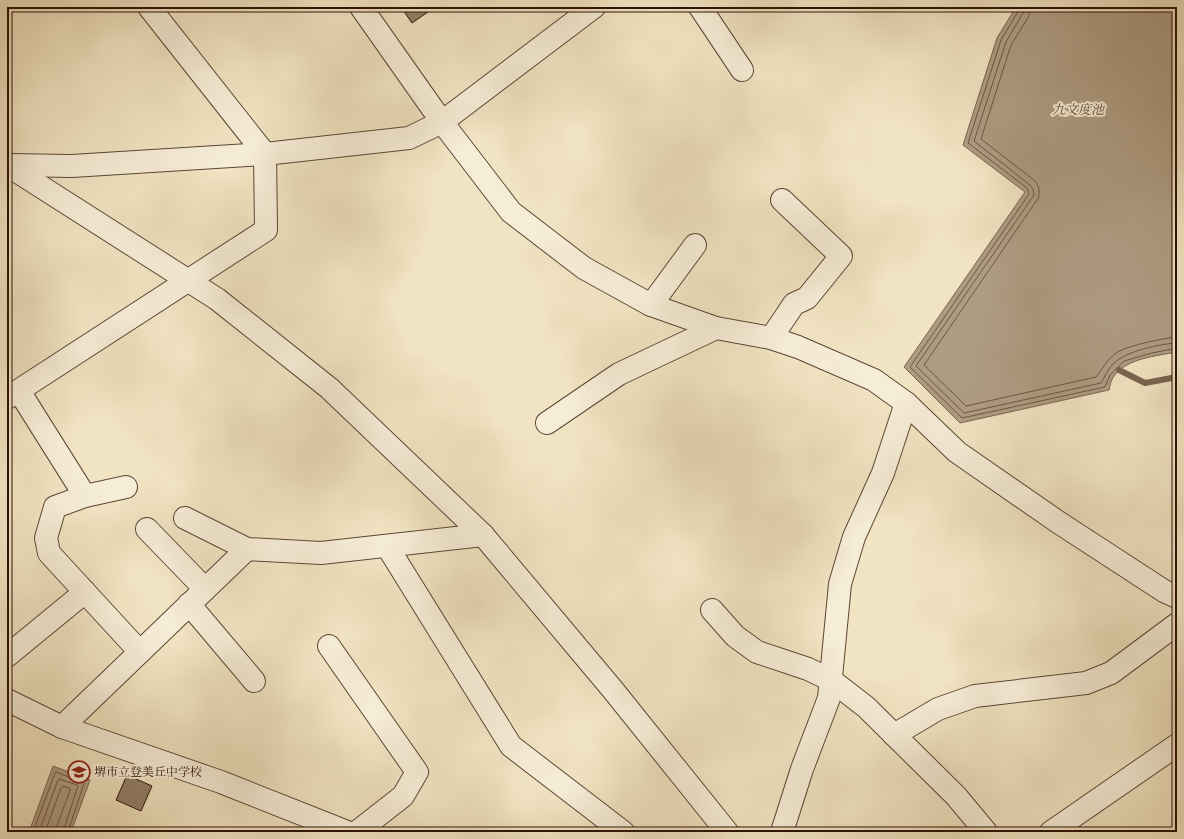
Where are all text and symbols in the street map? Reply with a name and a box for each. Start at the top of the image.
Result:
water label: 九文度池 [1052,102,1106,118]
school or university icon: 堺市立登美丘中学校 [66,759,92,785]
place label: 堺市立登美丘中学校 [94,765,202,779]

